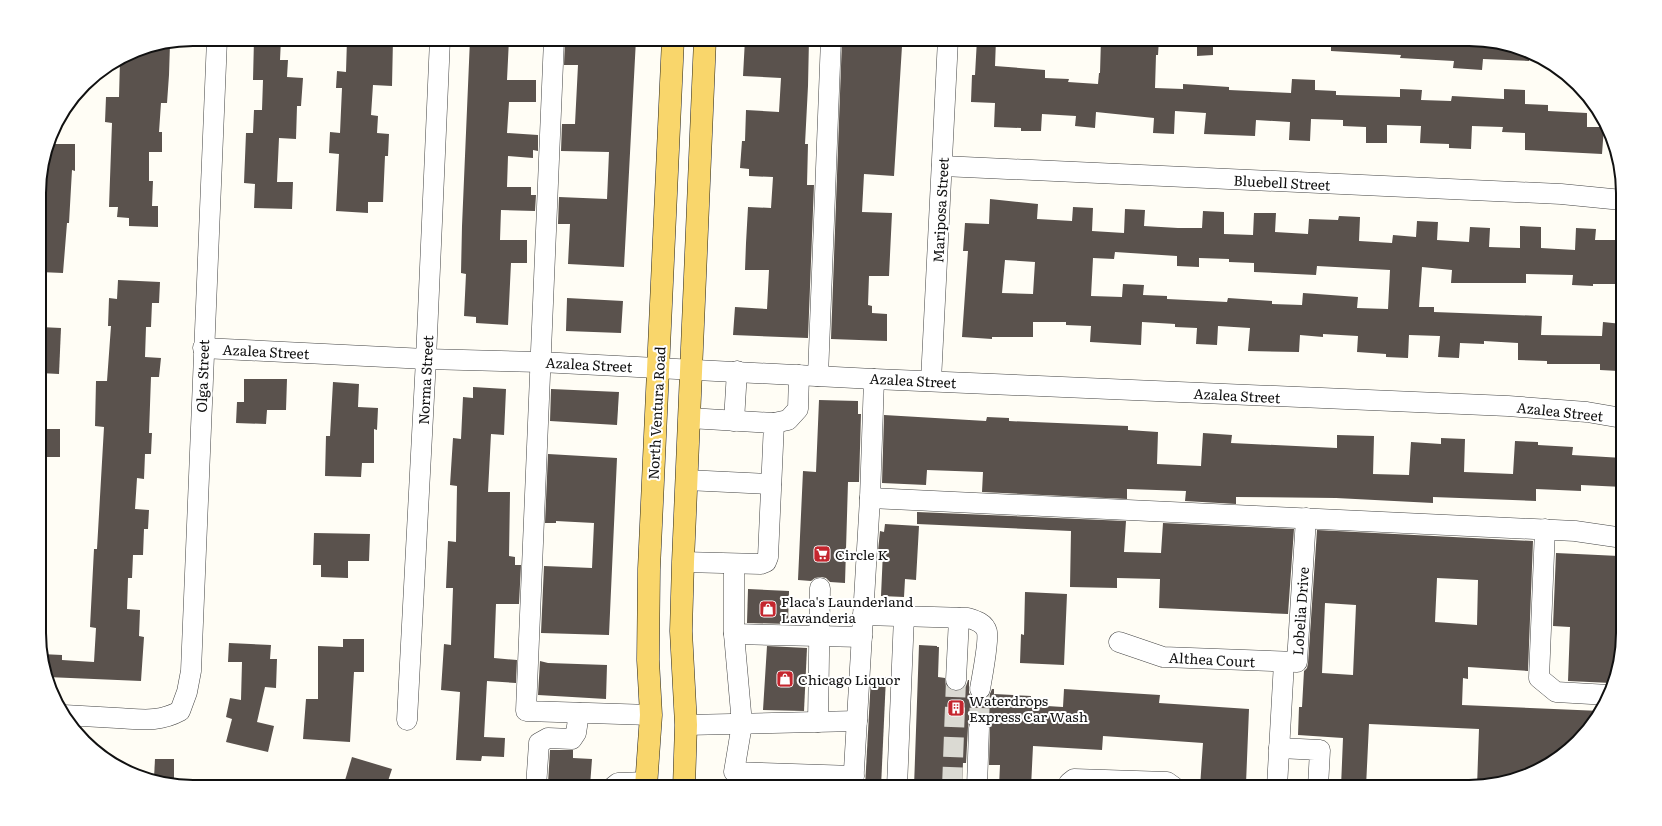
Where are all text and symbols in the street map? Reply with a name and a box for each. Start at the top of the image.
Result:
street label: Mariposa Street [927,156,953,263]
street label: Bluebell Street [1233,169,1331,195]
street label: Norma Street [413,334,437,425]
street label: Olga Street [191,339,213,413]
street label: Azalea Street [222,339,310,363]
street label: North Ventura Road [643,345,670,480]
street label: Azalea Street [545,352,633,376]
street label: Azalea Street [869,368,957,392]
street label: Azalea Street [1193,383,1281,407]
street label: Azalea Street [1516,397,1605,426]
supermarket icon: Circle K [812,544,832,564]
place label: Circle K [835,544,888,564]
street label: Lobelia Drive [1287,566,1313,656]
place label: Flaca's Launderland Lavanderia [781,591,914,627]
shop icon: Flaca's Launderland Lavanderia [758,599,778,619]
street label: Althea Court [1168,647,1256,671]
shop icon: Chicago Liquor [775,669,795,689]
place label: Chicago Liquor [798,669,900,689]
place label: Waterdrops Express Car Wash [969,690,1088,726]
building icon: Waterdrops Express Car Wash [946,698,966,718]

